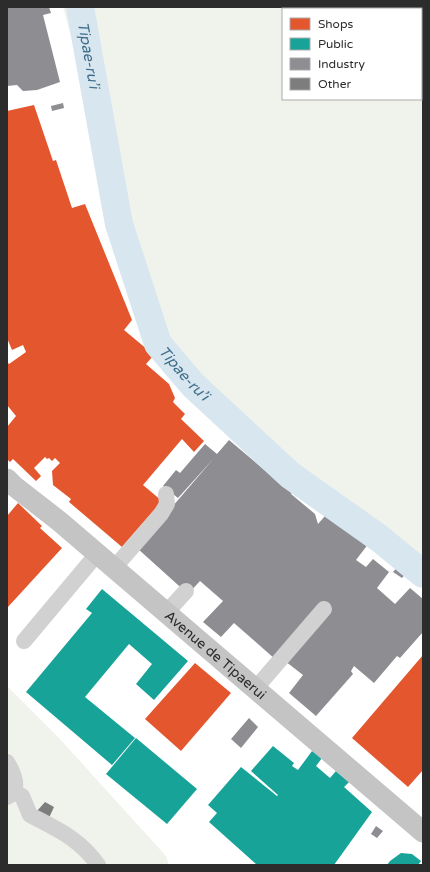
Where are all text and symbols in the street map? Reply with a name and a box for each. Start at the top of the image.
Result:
legend [282,8,422,100]
text: Shops [318,17,353,31]
water label: Tipae-ru’i [74,21,104,92]
text: Public [318,37,353,51]
text: Industry [318,57,365,71]
text: Other [318,77,351,91]
water label: Tipae-ru’i [155,343,215,406]
street label: Avenue de Tipaerui [161,607,270,703]

